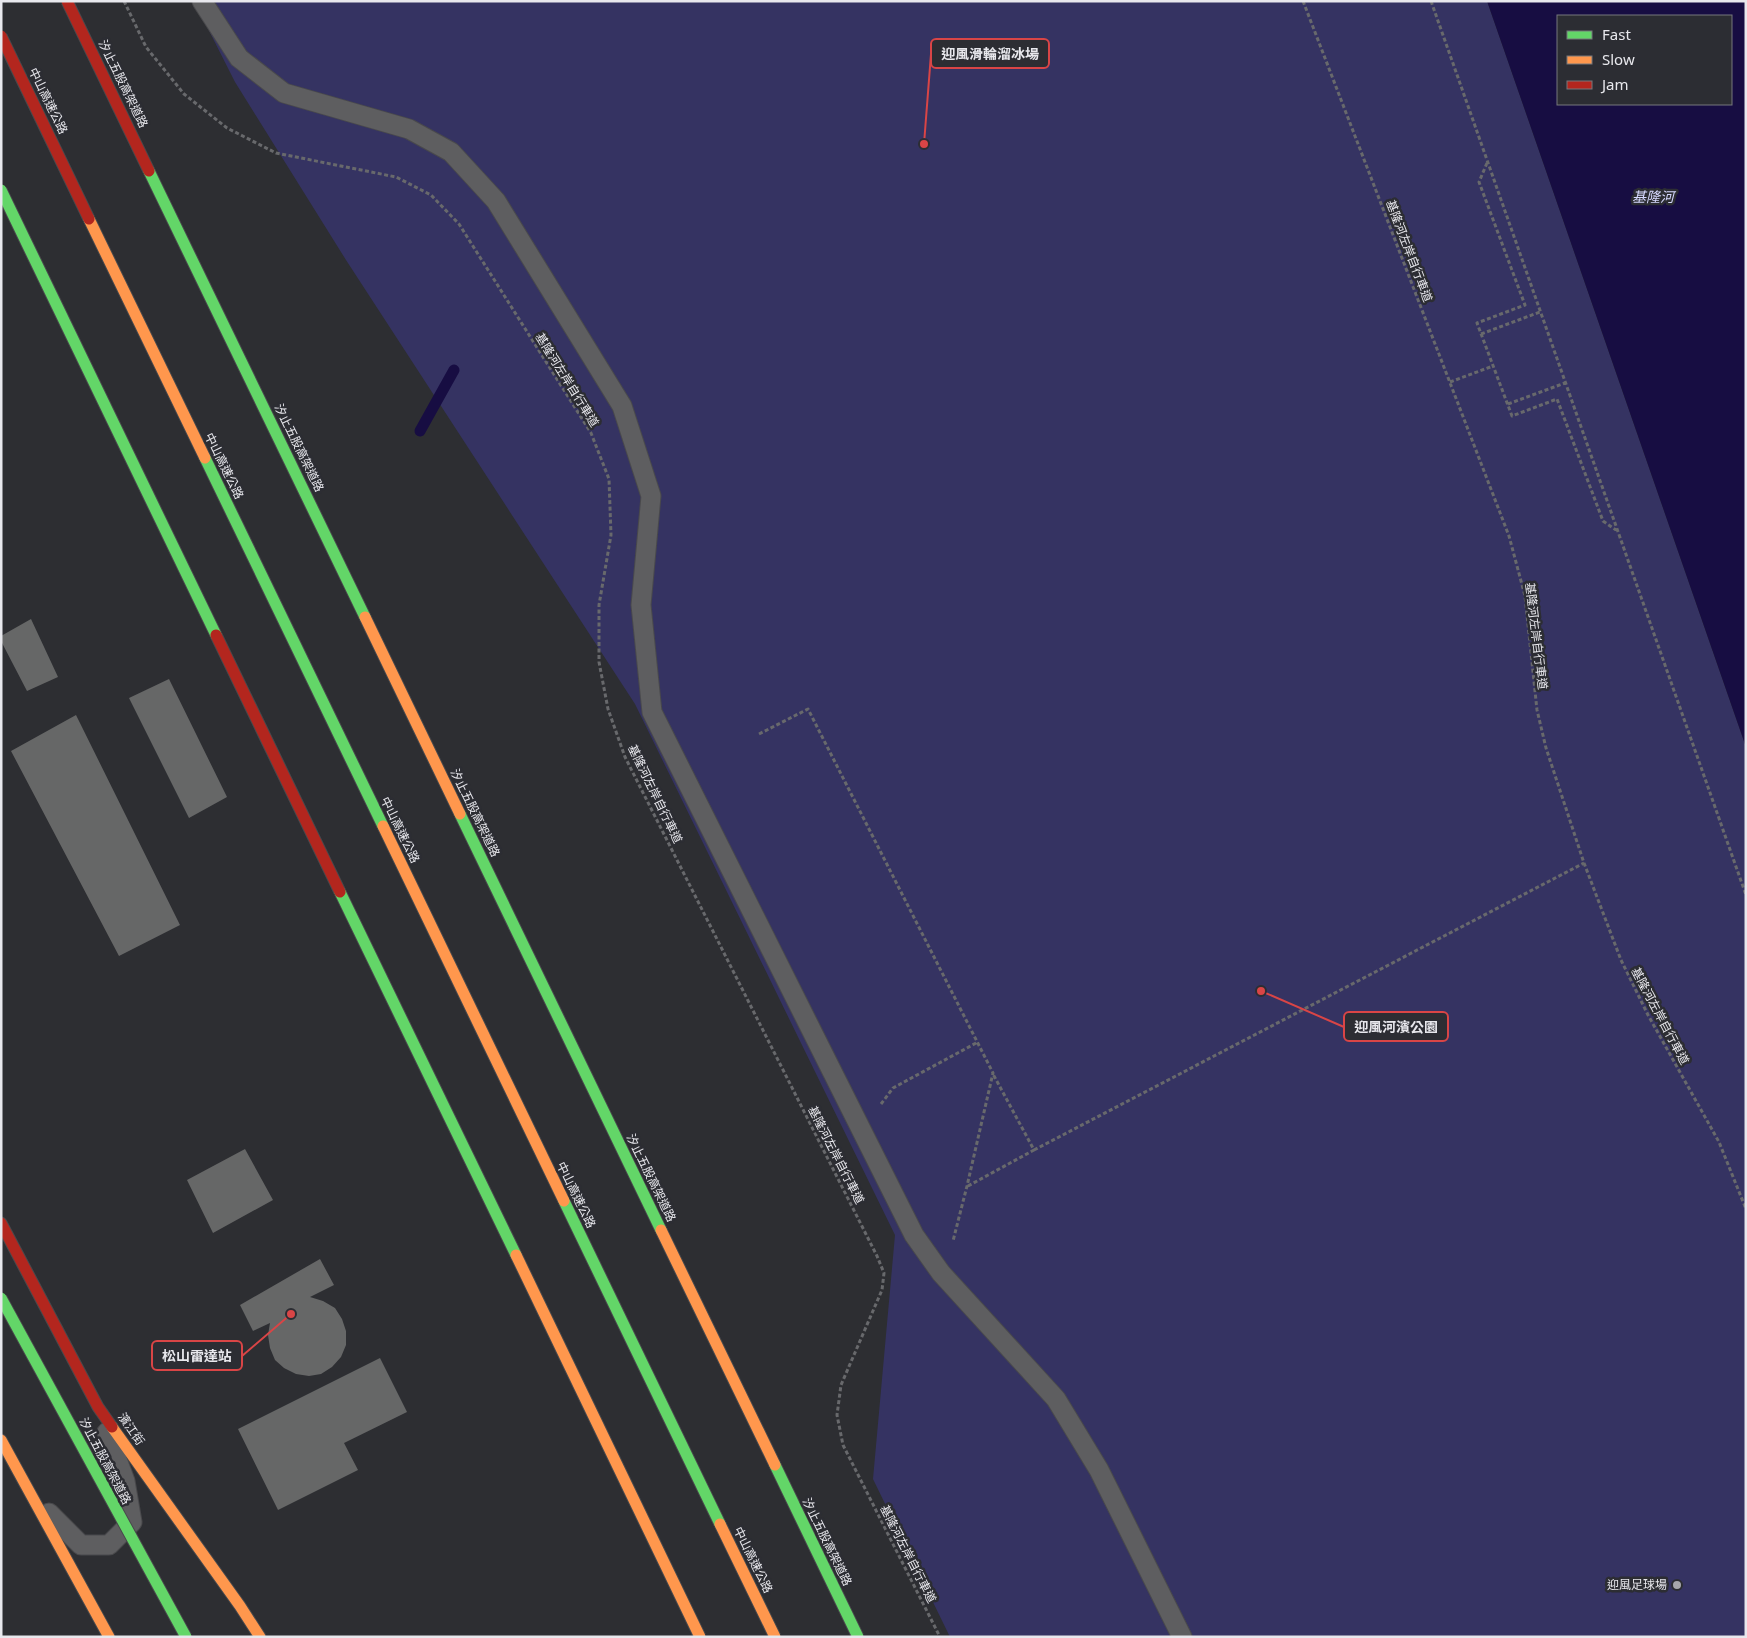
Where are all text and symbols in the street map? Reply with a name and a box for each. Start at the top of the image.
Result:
legend [1557,15,1732,105]
text: Fast [1602,24,1631,44]
street label: 汐止五股高架道路 [95,37,152,131]
callout: 迎風滑輪溜冰場 [931,39,1049,68]
text: 迎風滑輪溜冰場 [941,44,1039,63]
text: Slow [1602,49,1635,69]
street label: 中山高速公路 [25,65,72,137]
text: Jam [1600,74,1629,94]
water label: 基隆河 [1632,187,1677,206]
street label: 基隆河左岸自行車道 [1382,197,1437,304]
street label: 基隆河左岸自行車道 [532,329,603,430]
street label: 汐止五股高架道路 [271,401,328,495]
street label: 中山高速公路 [201,430,248,502]
street label: 基隆河左岸自行車道 [1521,581,1552,691]
street label: 基隆河左岸自行車道 [624,742,687,846]
street label: 汐止五股高架道路 [447,766,504,860]
street label: 中山高速公路 [377,794,424,866]
street label: 基隆河左岸自行車道 [1628,964,1693,1067]
callout: 迎風河濱公園 [1344,1012,1448,1041]
text: 迎風河濱公園 [1354,1017,1438,1036]
street label: 基隆河左岸自行車道 [804,1103,869,1207]
street label: 汐止五股高架道路 [623,1131,680,1225]
street label: 中山高速公路 [553,1159,600,1231]
callout: 松山雷達站 [152,1341,242,1370]
text: 松山雷達站 [162,1346,232,1365]
street label: 濱江街 [114,1409,149,1448]
street label: 汐止五股高架道路 [75,1414,135,1507]
street label: 汐止五股高架道路 [799,1495,856,1589]
street label: 基隆河左岸自行車道 [876,1502,941,1606]
street label: 中山高速公路 [730,1524,777,1596]
place label: 迎風足球場 [1607,1576,1667,1593]
marker: 迎風足球場 [1671,1579,1683,1591]

